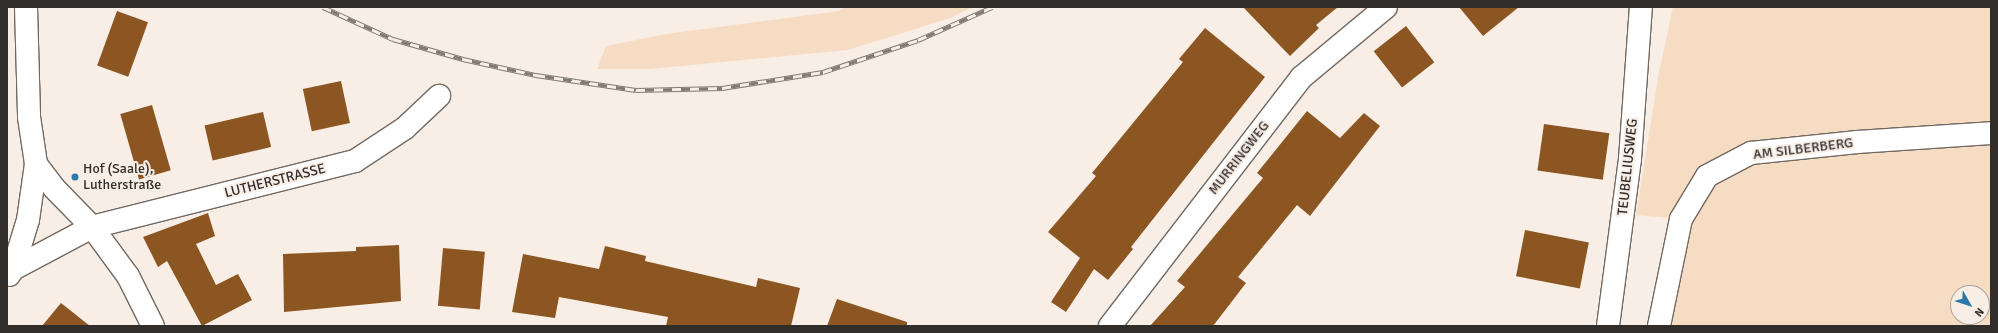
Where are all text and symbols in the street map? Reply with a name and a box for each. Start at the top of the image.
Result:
street label: MURRINGWEG [1205,118,1273,198]
street label: TEUBELIUSWEG [1615,118,1641,216]
street label: AM SILBERBERG [1752,135,1854,163]
street label: LUTHERSTRASSE [223,160,327,202]
place label: Hof (Saale), Lutherstraße [83,161,161,194]
marker: Hof (Saale), Lutherstraße [70,172,80,182]
north arrow [1950,285,1990,325]
text: N [1971,305,1986,319]

